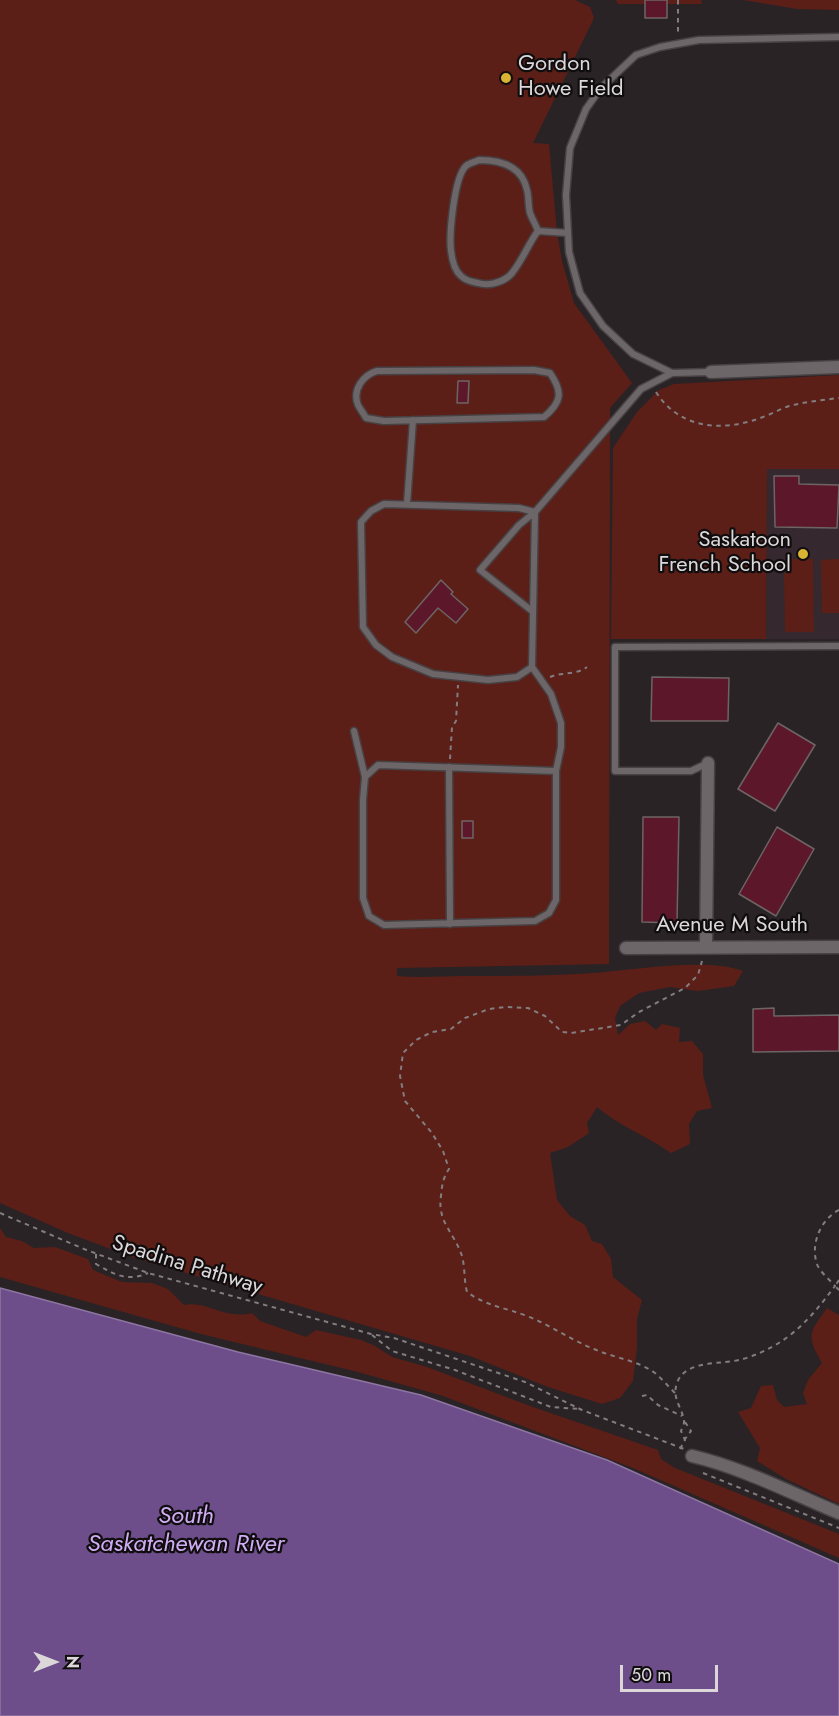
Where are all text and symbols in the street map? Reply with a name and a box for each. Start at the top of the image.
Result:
place label: Gordon Howe Field [518,52,624,104]
marker: Gordon Howe Field [499,71,513,85]
place label: Saskatoon French School [658,528,791,580]
marker: Saskatoon French School [796,547,810,561]
street label: Avenue M South [656,913,808,939]
street label: Spadina Pathway [109,1231,265,1301]
water label: South Saskatchewan River [87,1503,285,1559]
north arrow [24,1632,84,1692]
scale bar [623,1653,720,1691]
text: N [61,1656,84,1668]
text: 50 m [631,1662,671,1688]

